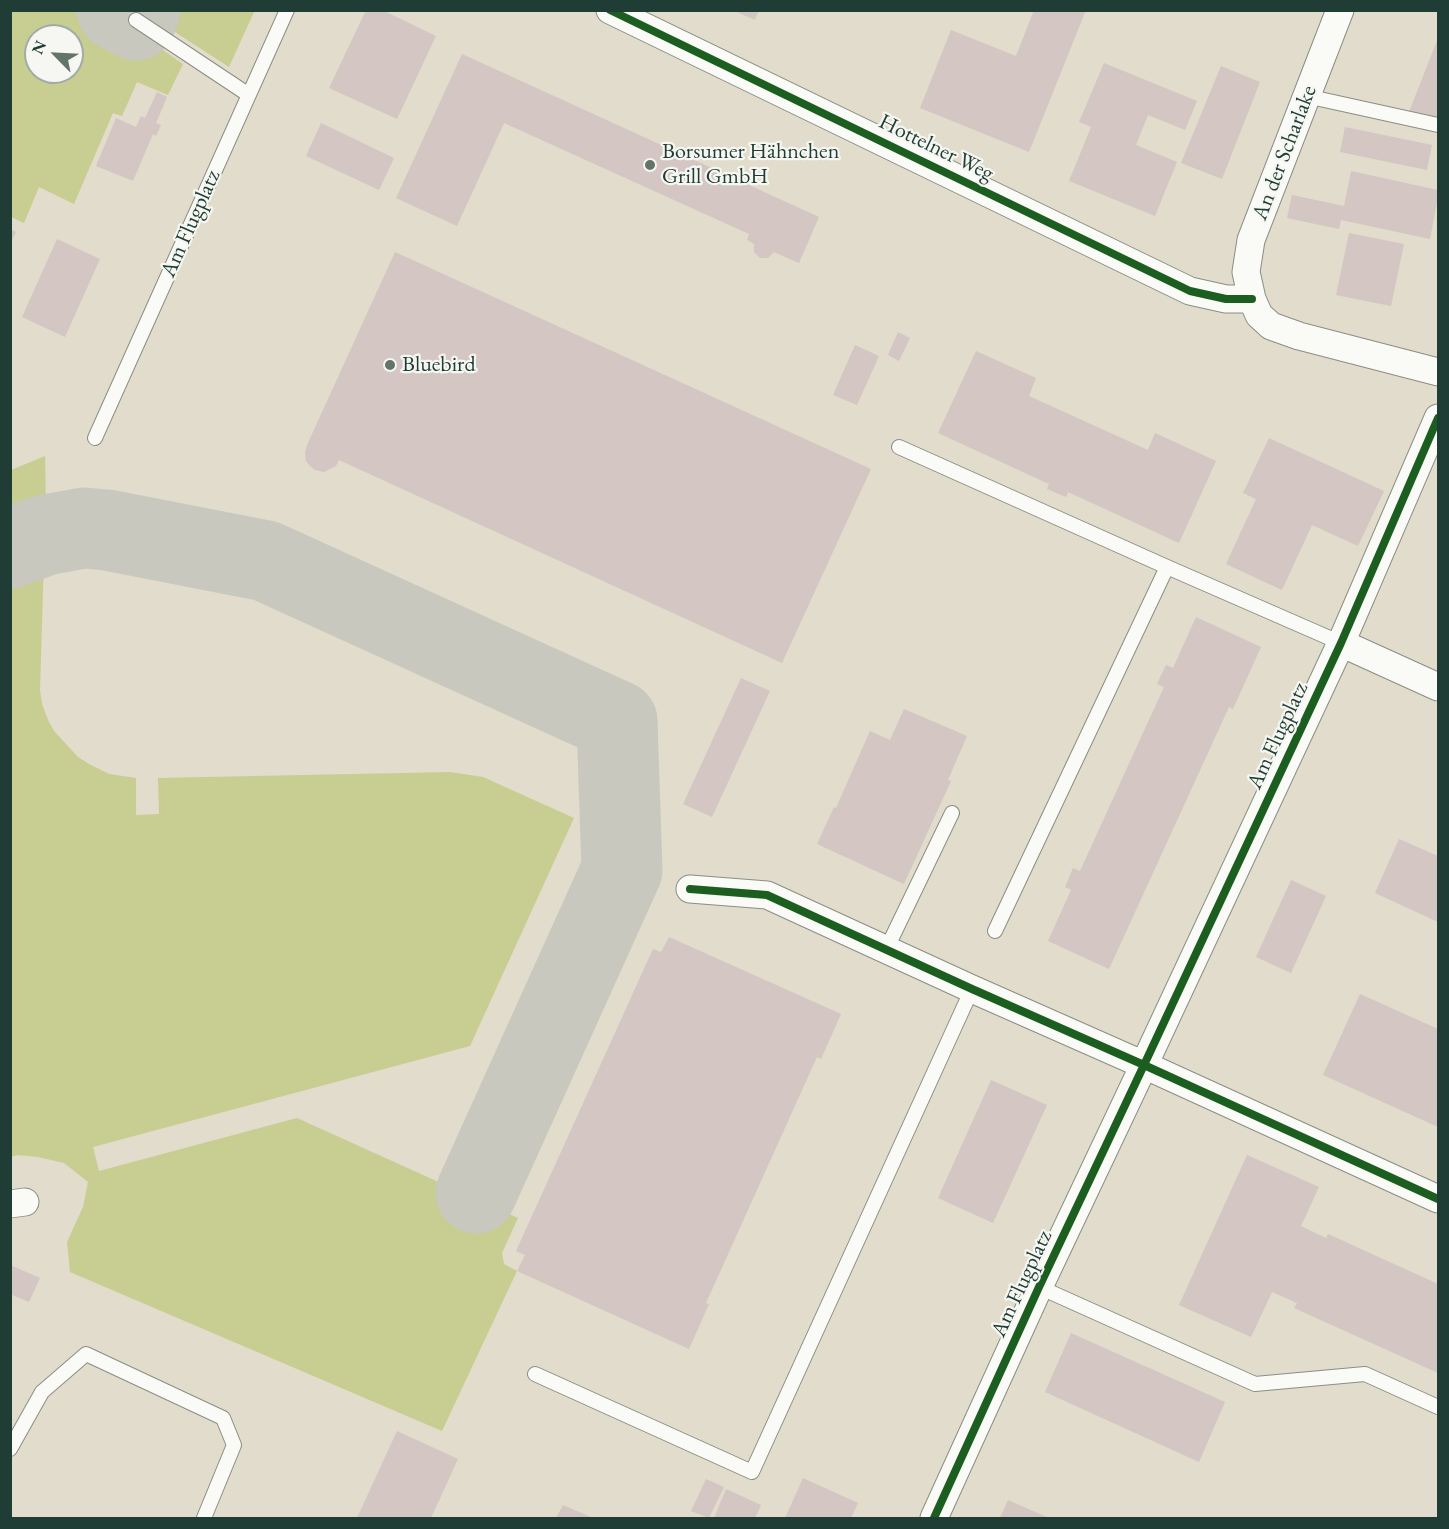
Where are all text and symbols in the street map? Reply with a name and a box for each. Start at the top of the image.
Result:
north arrow [24,24,84,84]
text: N [27,37,51,57]
street label: An der Scharlake [1247,82,1323,224]
street label: Hottelner Weg [874,109,998,187]
place label: Borsumer Hähnchen Grill GmbH [662,139,839,190]
marker: Borsumer Hähnchen Grill GmbH [643,158,657,172]
street label: Am Flugplatz [156,166,226,282]
place label: Bluebird [402,352,476,378]
marker: Bluebird [383,358,397,372]
street label: Am Flugplatz [1242,678,1314,794]
street label: Am Flugplatz [986,1226,1058,1342]

